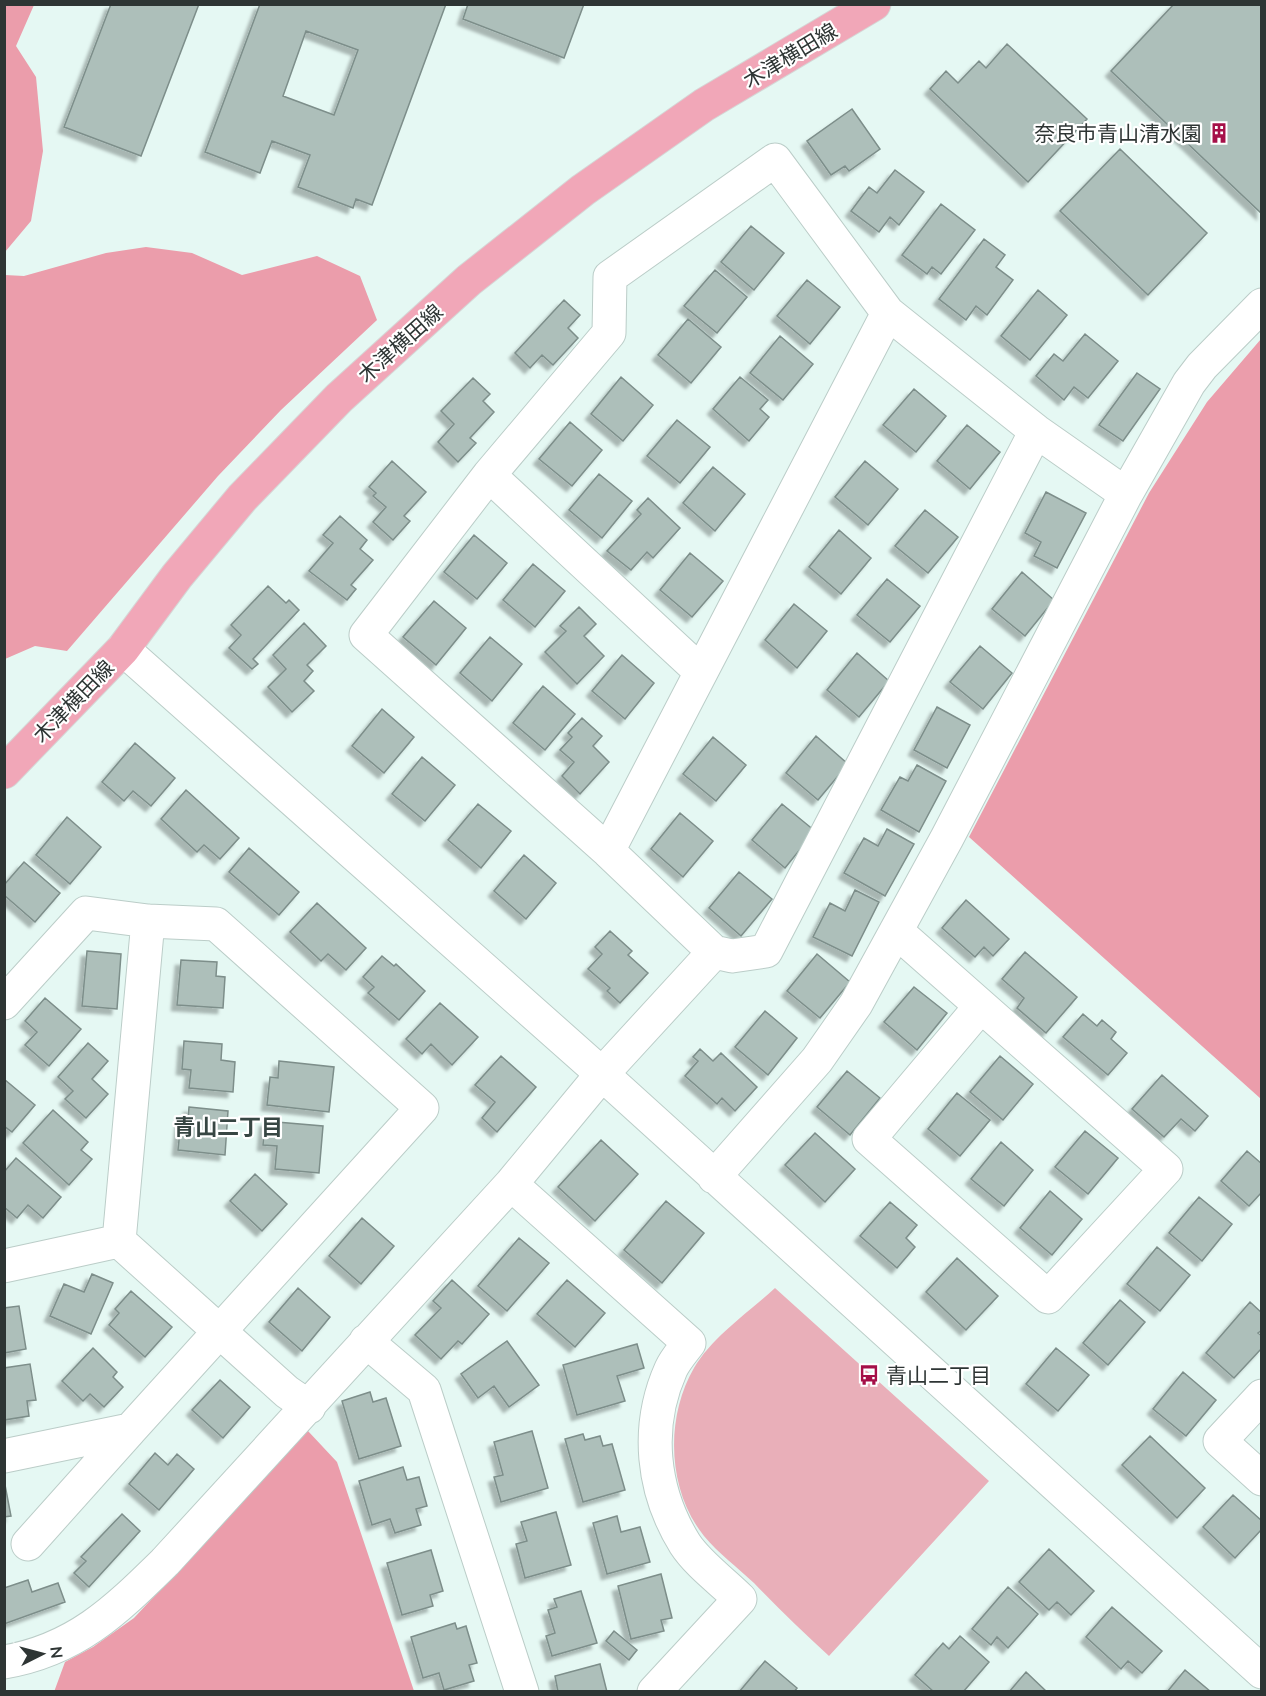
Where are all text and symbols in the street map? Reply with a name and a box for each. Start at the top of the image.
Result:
street label: 木津横田線 [738,17,842,93]
place label: 奈良市青山清水園 [1034,120,1202,146]
building icon: 奈良市青山清水園 [1207,121,1231,145]
street label: 木津横田線 [352,298,448,388]
street label: 木津横田線 [27,654,119,748]
district label: 青山二丁目 [173,1113,283,1141]
place label: 青山二丁目 [886,1362,991,1388]
bus stop icon: 青山二丁目 [857,1363,881,1387]
north arrow [12,1624,72,1684]
text: N [46,1645,67,1659]

